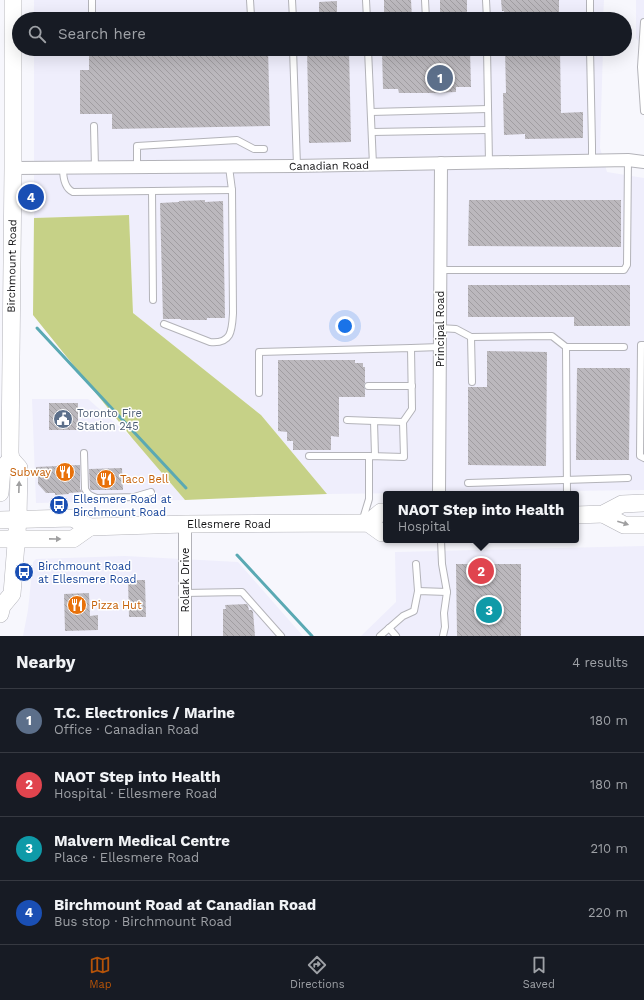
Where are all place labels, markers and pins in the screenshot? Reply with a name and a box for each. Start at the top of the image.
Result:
pin: 1 [427,63,453,93]
pin: 4 [18,182,44,212]
place label: Toronto Fire Station 245 [77,407,142,433]
public building icon: Toronto Fire Station 245 [52,408,74,430]
restaurant icon: Subway [54,461,76,483]
place label: Subway [10,466,51,479]
restaurant icon: Taco Bell [95,468,117,490]
place label: Taco Bell [120,473,169,486]
place label: Ellesmere Road at Birchmount Road [73,493,172,519]
bus stop icon: Ellesmere Road at Birchmount Road [48,494,70,516]
pin: 2 [468,556,494,586]
place label: Birchmount Road at Ellesmere Road [38,560,136,586]
bus stop icon: Birchmount Road at Ellesmere Road [13,561,35,583]
restaurant icon: Pizza Hut [66,594,88,616]
pin: 3 [476,595,502,625]
place label: Pizza Hut [91,599,142,612]

